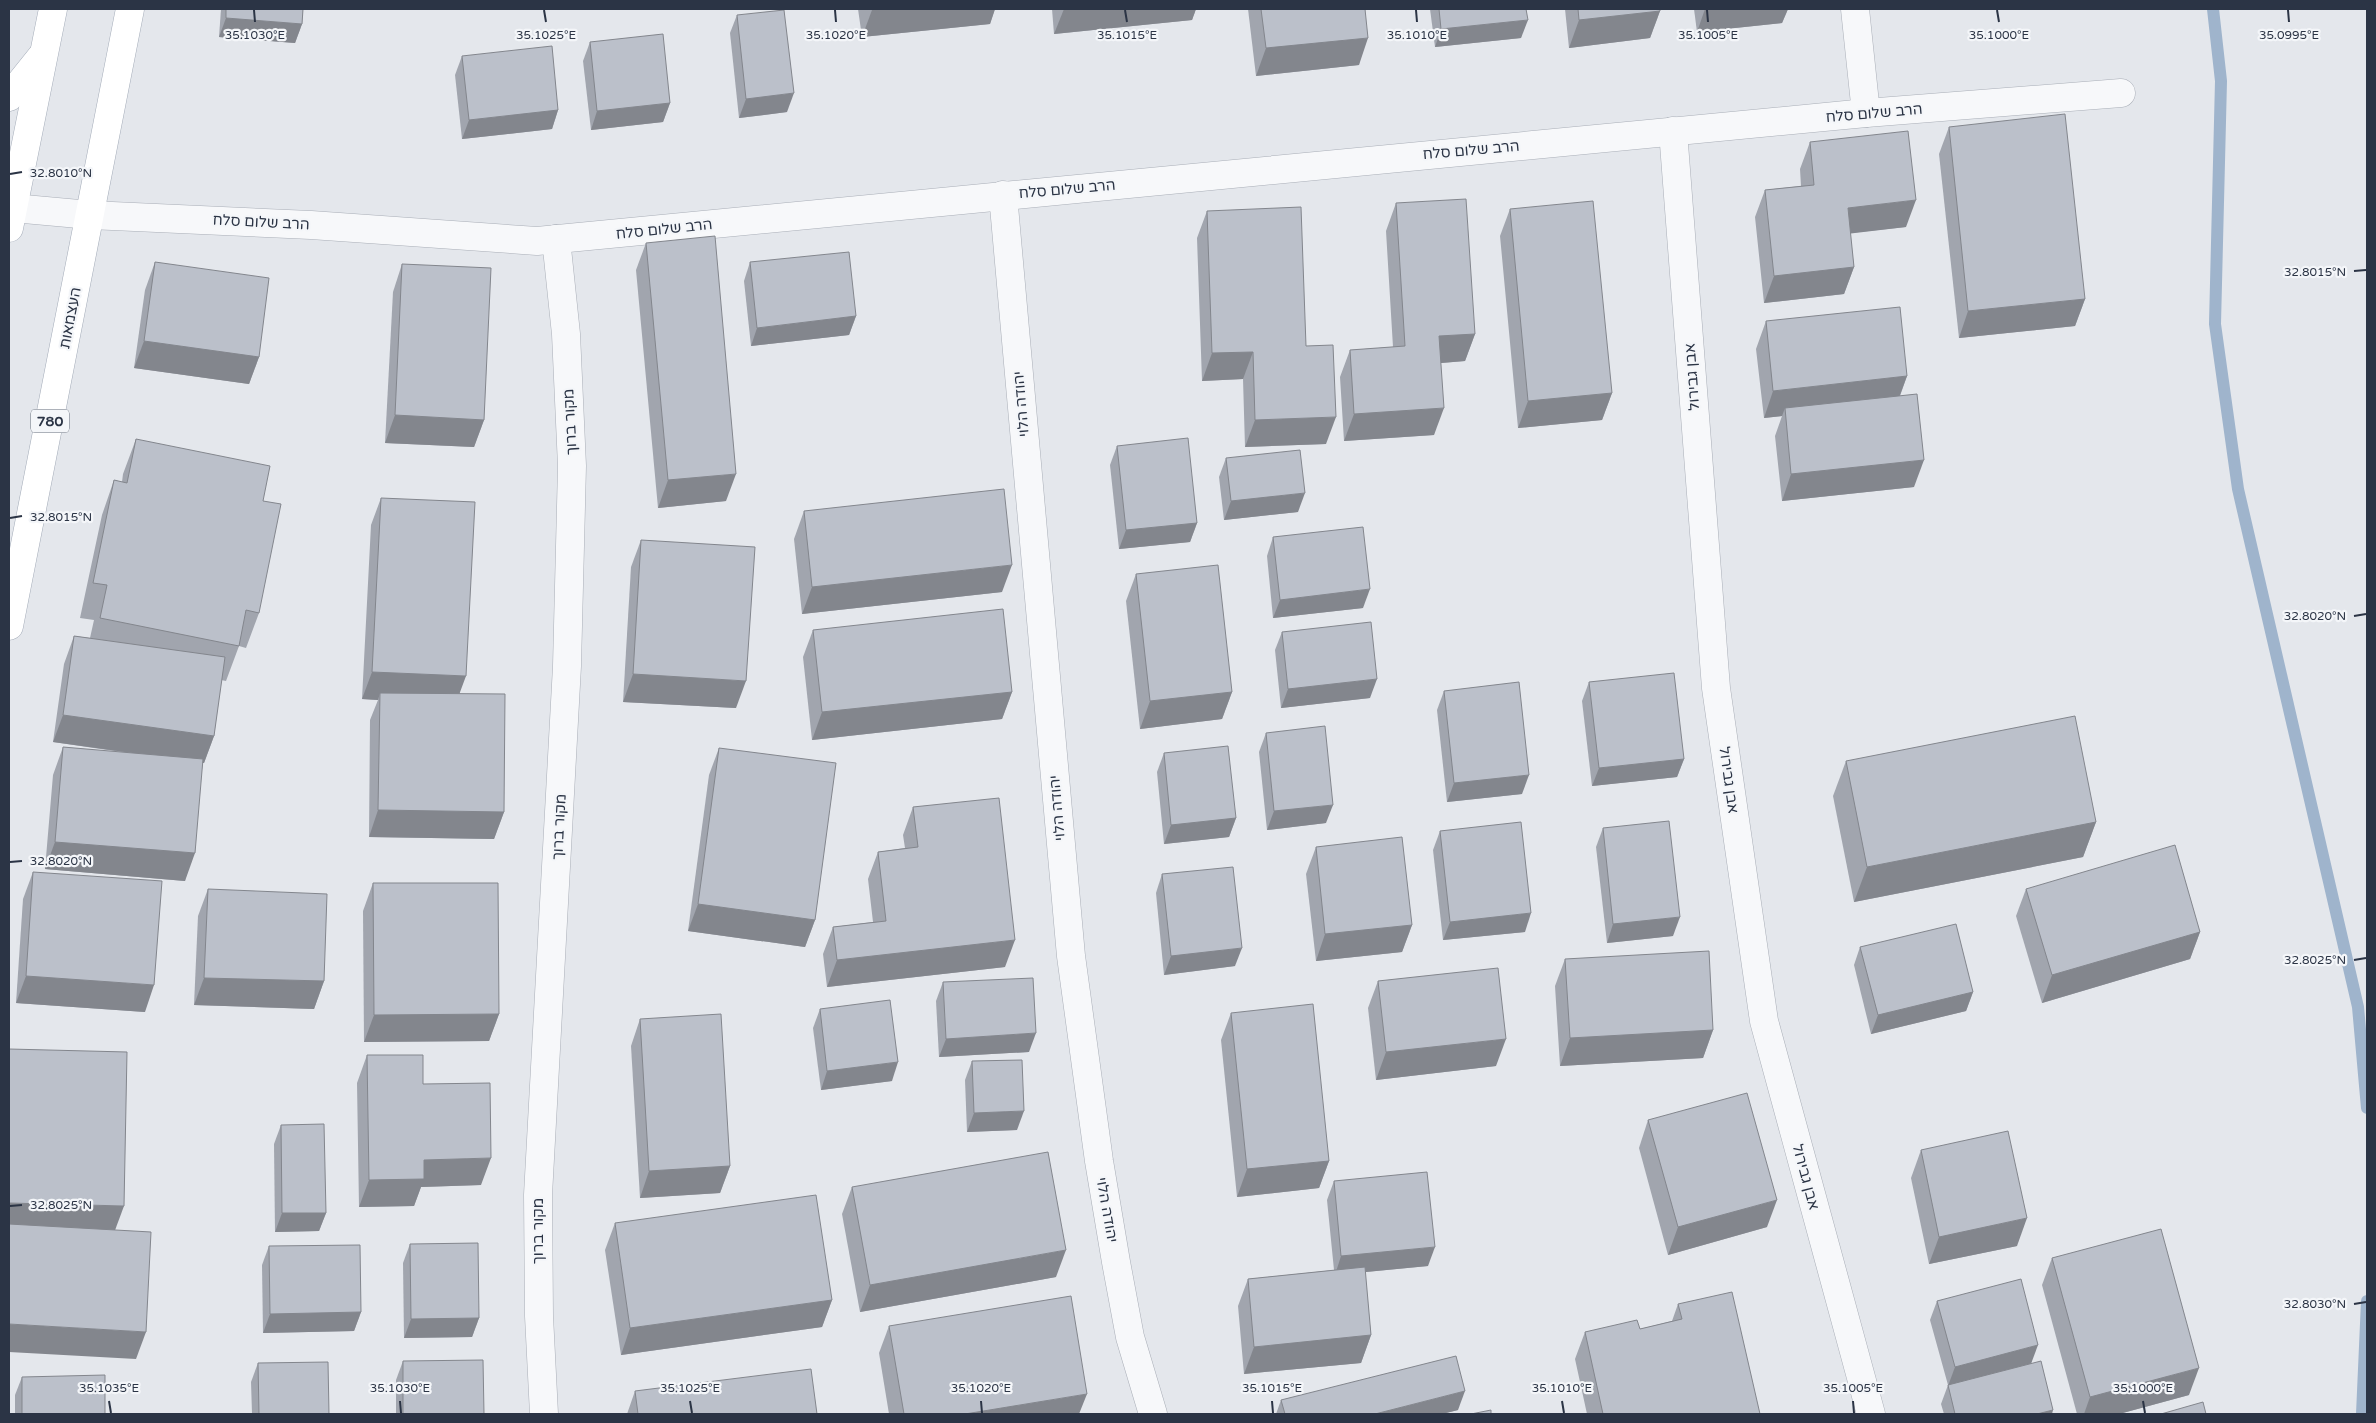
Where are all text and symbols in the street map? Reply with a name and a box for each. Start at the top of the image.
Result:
text: 35.1030°E [225,28,286,42]
text: 35.1025°E [516,28,576,42]
text: 35.1020°E [806,28,867,42]
text: 35.1015°E [1097,28,1157,42]
text: 35.1010°E [1387,28,1448,42]
text: 35.1005°E [1678,28,1738,42]
text: 35.1000°E [1969,28,2030,42]
text: 35.0995°E [2259,28,2319,42]
street label: הרב שלום סלח [1825,100,1923,126]
street label: הרב שלום סלח [1422,137,1520,163]
text: 32.8010°N [30,166,92,180]
street label: הרב שלום סלח [1018,176,1116,202]
street label: הרב שלום סלח [212,210,310,234]
street label: הרב שלום סלח [615,215,713,243]
text: 32.8015°N [2284,265,2346,279]
street label: העצמאות [55,286,85,350]
street label: אבן גבירול [1681,343,1703,411]
street label: יהודה הלוי [1009,370,1033,438]
street label: מקור ברוך [559,388,581,456]
road number: 780 [31,410,69,432]
text: 32.8015°N [30,510,92,524]
text: 32.8020°N [2284,609,2346,623]
street label: אבן גבירול [1715,745,1743,815]
street label: יהודה הלוי [1045,774,1069,842]
street label: מקור ברוך [548,793,570,861]
text: 32.8020°N [30,854,92,868]
text: 32.8025°N [2284,953,2346,967]
street label: אבן גבירול [1789,1142,1823,1212]
street label: יהודה הלוי [1092,1176,1122,1244]
text: 32.8025°N [30,1198,92,1212]
street label: מקור ברוך [529,1198,547,1264]
text: 32.8030°N [2284,1297,2346,1311]
text: 35.1035°E [79,1381,139,1395]
text: 35.1030°E [370,1381,431,1395]
text: 35.1025°E [660,1381,720,1395]
text: 35.1020°E [951,1381,1012,1395]
text: 35.1015°E [1242,1381,1302,1395]
text: 35.1010°E [1532,1381,1593,1395]
text: 35.1005°E [1823,1381,1883,1395]
text: 35.1000°E [2113,1381,2174,1395]

